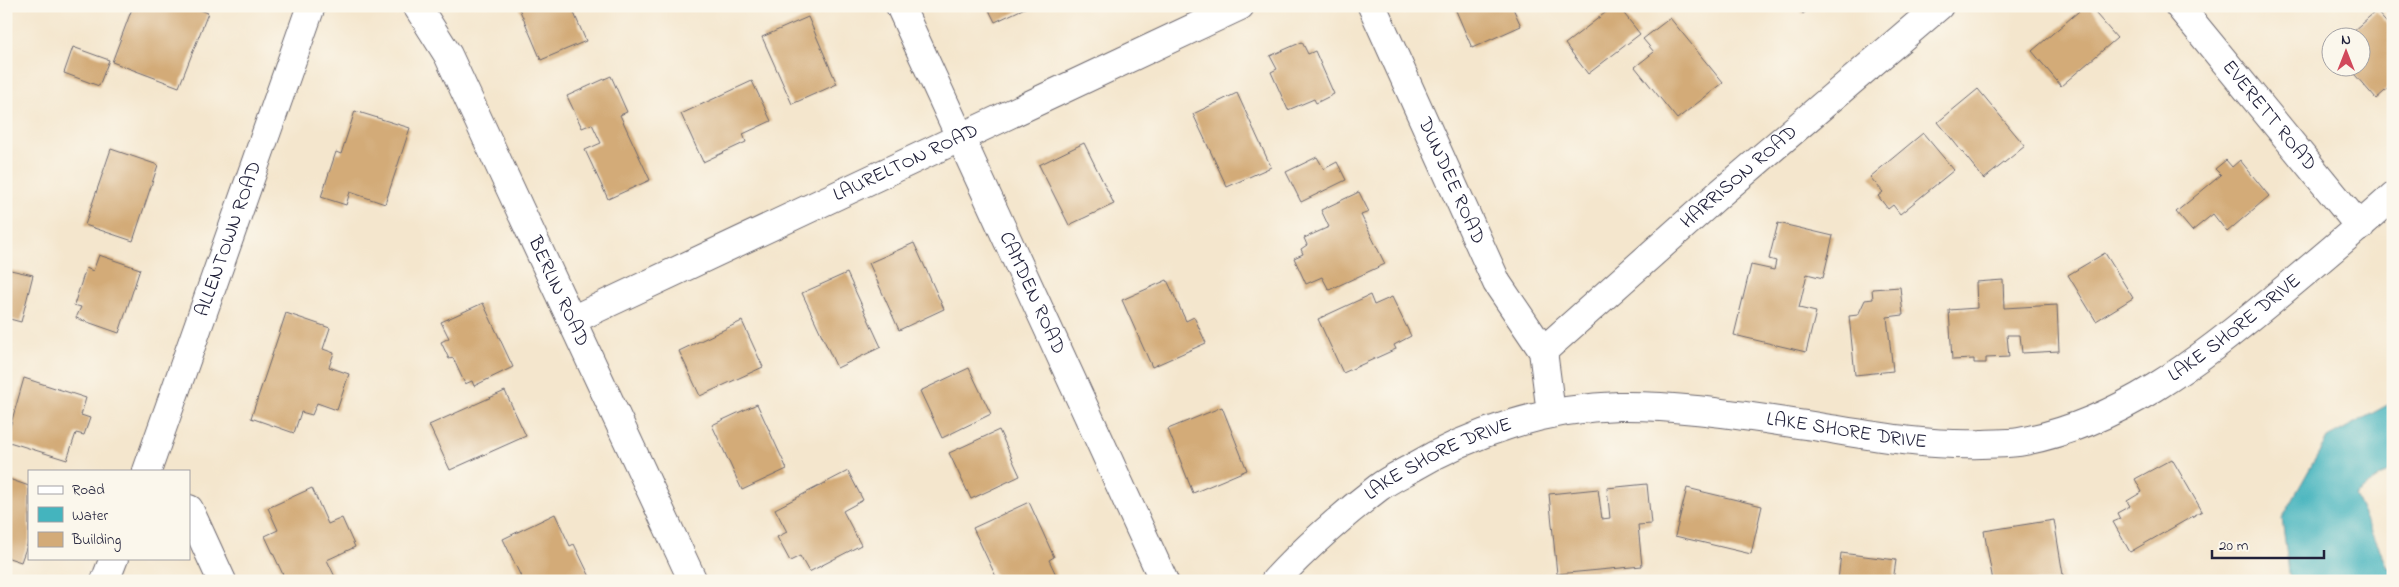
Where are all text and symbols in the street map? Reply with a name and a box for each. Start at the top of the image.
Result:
north arrow [2322,28,2372,78]
text: N [2341,30,2351,51]
street label: EVERETT ROAD [2215,54,2323,178]
street label: DUNDEE ROAD [1409,112,1492,249]
street label: LAURELTON ROAD [829,116,983,210]
street label: HARRISON ROAD [1674,118,1804,236]
street label: ALLENTOWN ROAD [188,157,270,321]
street label: CAMDEN ROAD [991,227,1073,359]
street label: BERLIN ROAD [520,231,596,352]
street label: LAKE SHORE DRIVE [2162,267,2308,390]
street label: LAKE SHORE DRIVE [1764,405,1928,457]
street label: LAKE SHORE DRIVE [1358,410,1515,508]
legend [28,470,190,560]
text: Road [72,479,105,501]
text: Water [72,505,108,527]
scale bar [2212,527,2324,559]
text: Building [71,529,121,552]
text: 20 m [2219,535,2249,557]

